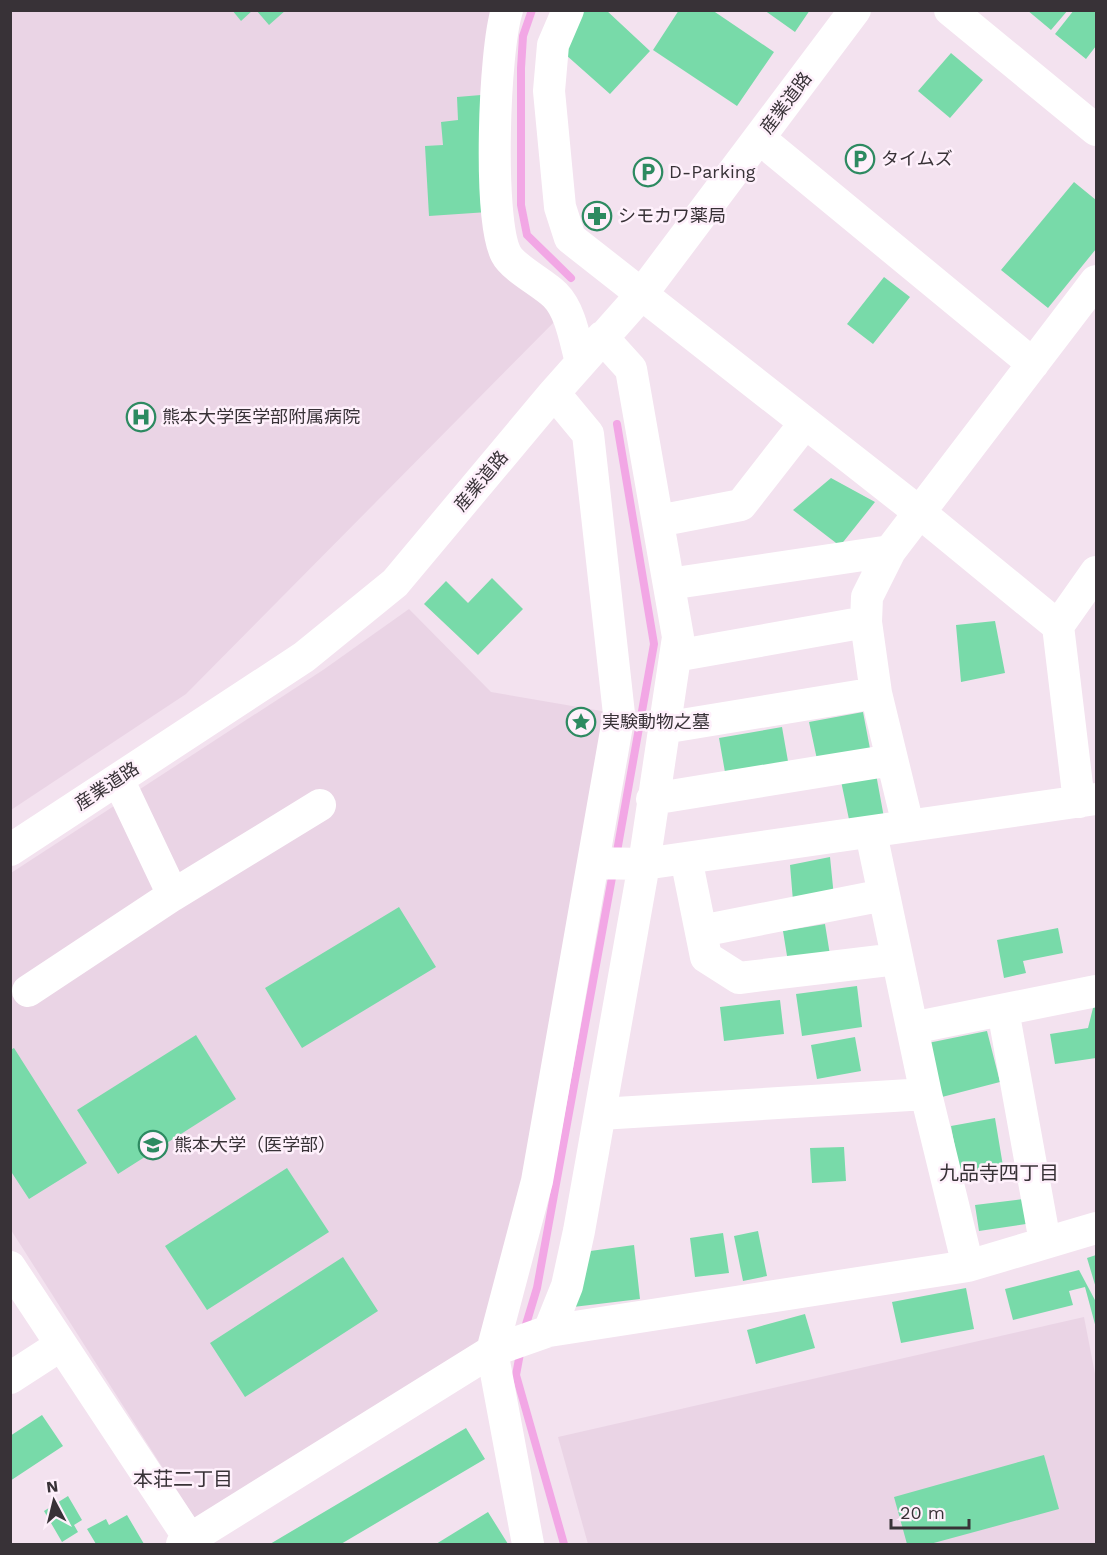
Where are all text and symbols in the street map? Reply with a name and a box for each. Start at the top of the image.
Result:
street label: 産業道路 [756,68,816,138]
parking icon: タイムズ [844,143,876,175]
place label: タイムズ [881,148,953,169]
parking icon: D-Parking [632,156,664,188]
place label: D-Parking [669,161,756,182]
pharmacy icon: シモカワ薬局 [581,200,613,232]
place label: シモカワ薬局 [618,205,726,226]
hospital icon: 熊本大学医学部附属病院 [125,401,157,433]
place label: 熊本大学医学部附属病院 [162,406,360,427]
street label: 産業道路 [449,446,512,515]
place icon: 実験動物之墓 [565,706,597,738]
place label: 実験動物之墓 [602,711,710,732]
street label: 産業道路 [71,757,143,814]
school or university icon: 熊本大学（医学部） [137,1129,169,1161]
place label: 熊本大学（医学部） [174,1134,336,1155]
district label: 九品寺四丁目 [939,1161,1059,1185]
district label: 本荘二丁目 [133,1467,233,1491]
north arrow [24,1471,84,1531]
text: N [45,1476,59,1497]
scale bar [891,1492,969,1530]
text: 20 m [900,1502,945,1523]

